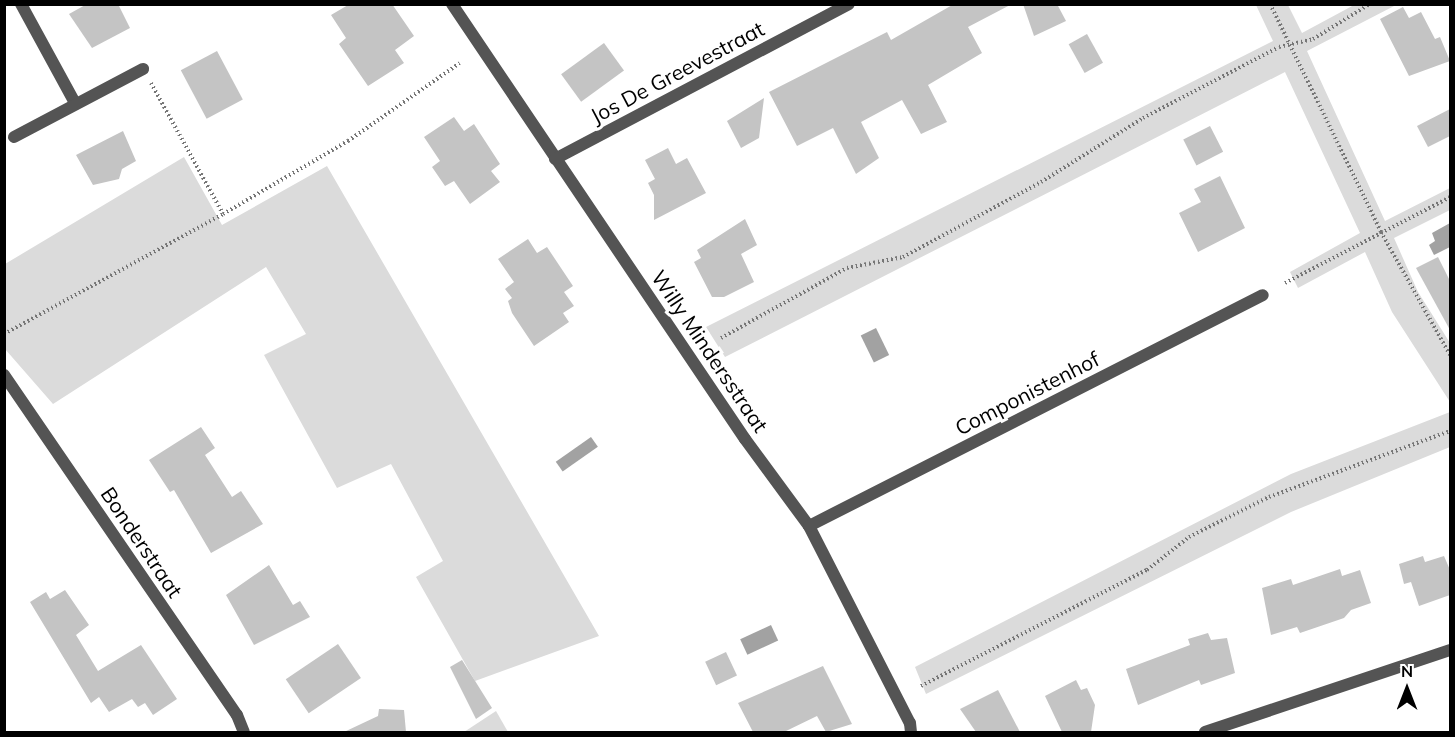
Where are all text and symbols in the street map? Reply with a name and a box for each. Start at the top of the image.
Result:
street label: Jos De Greevestraat [586,16,768,128]
street label: Willy Mindersstraat [646,265,774,437]
street label: Componistenhof [951,346,1103,440]
street label: Bonderstraat [96,482,188,602]
north arrow [1377,659,1437,719]
text: N [1401,661,1413,681]

